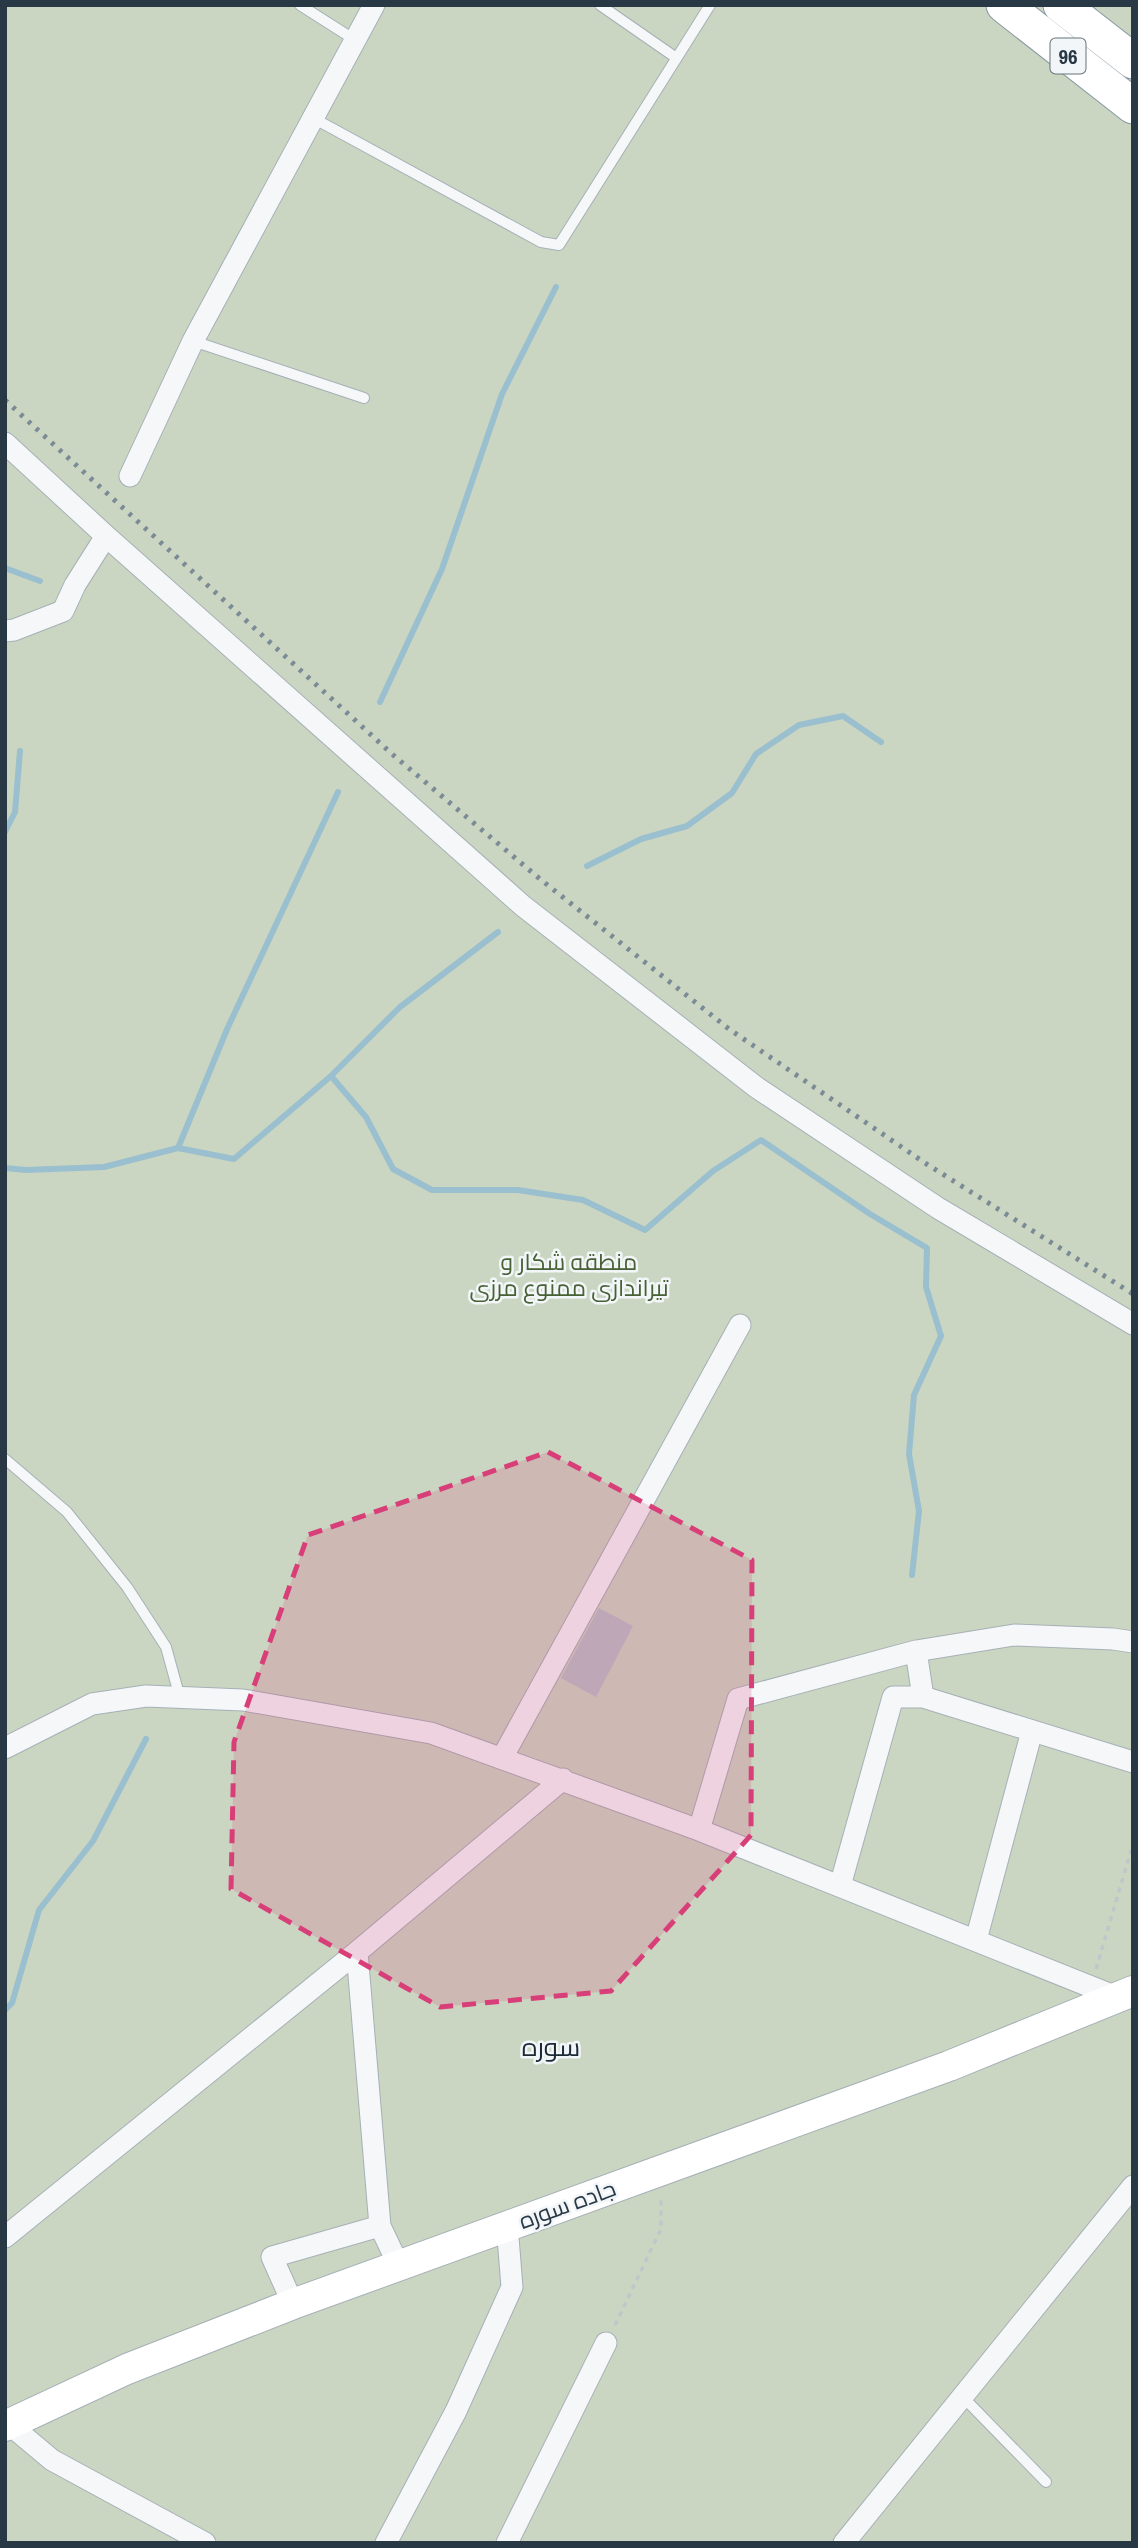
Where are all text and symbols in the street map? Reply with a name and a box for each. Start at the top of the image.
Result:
road number: 96 [1050,38,1086,74]
park label: منطقه شکار و تیراندازی ممنوع مرزی [469,1246,669,1304]
district label: سوره [522,2029,580,2064]
street label: جاده سوره [514,2172,620,2236]

